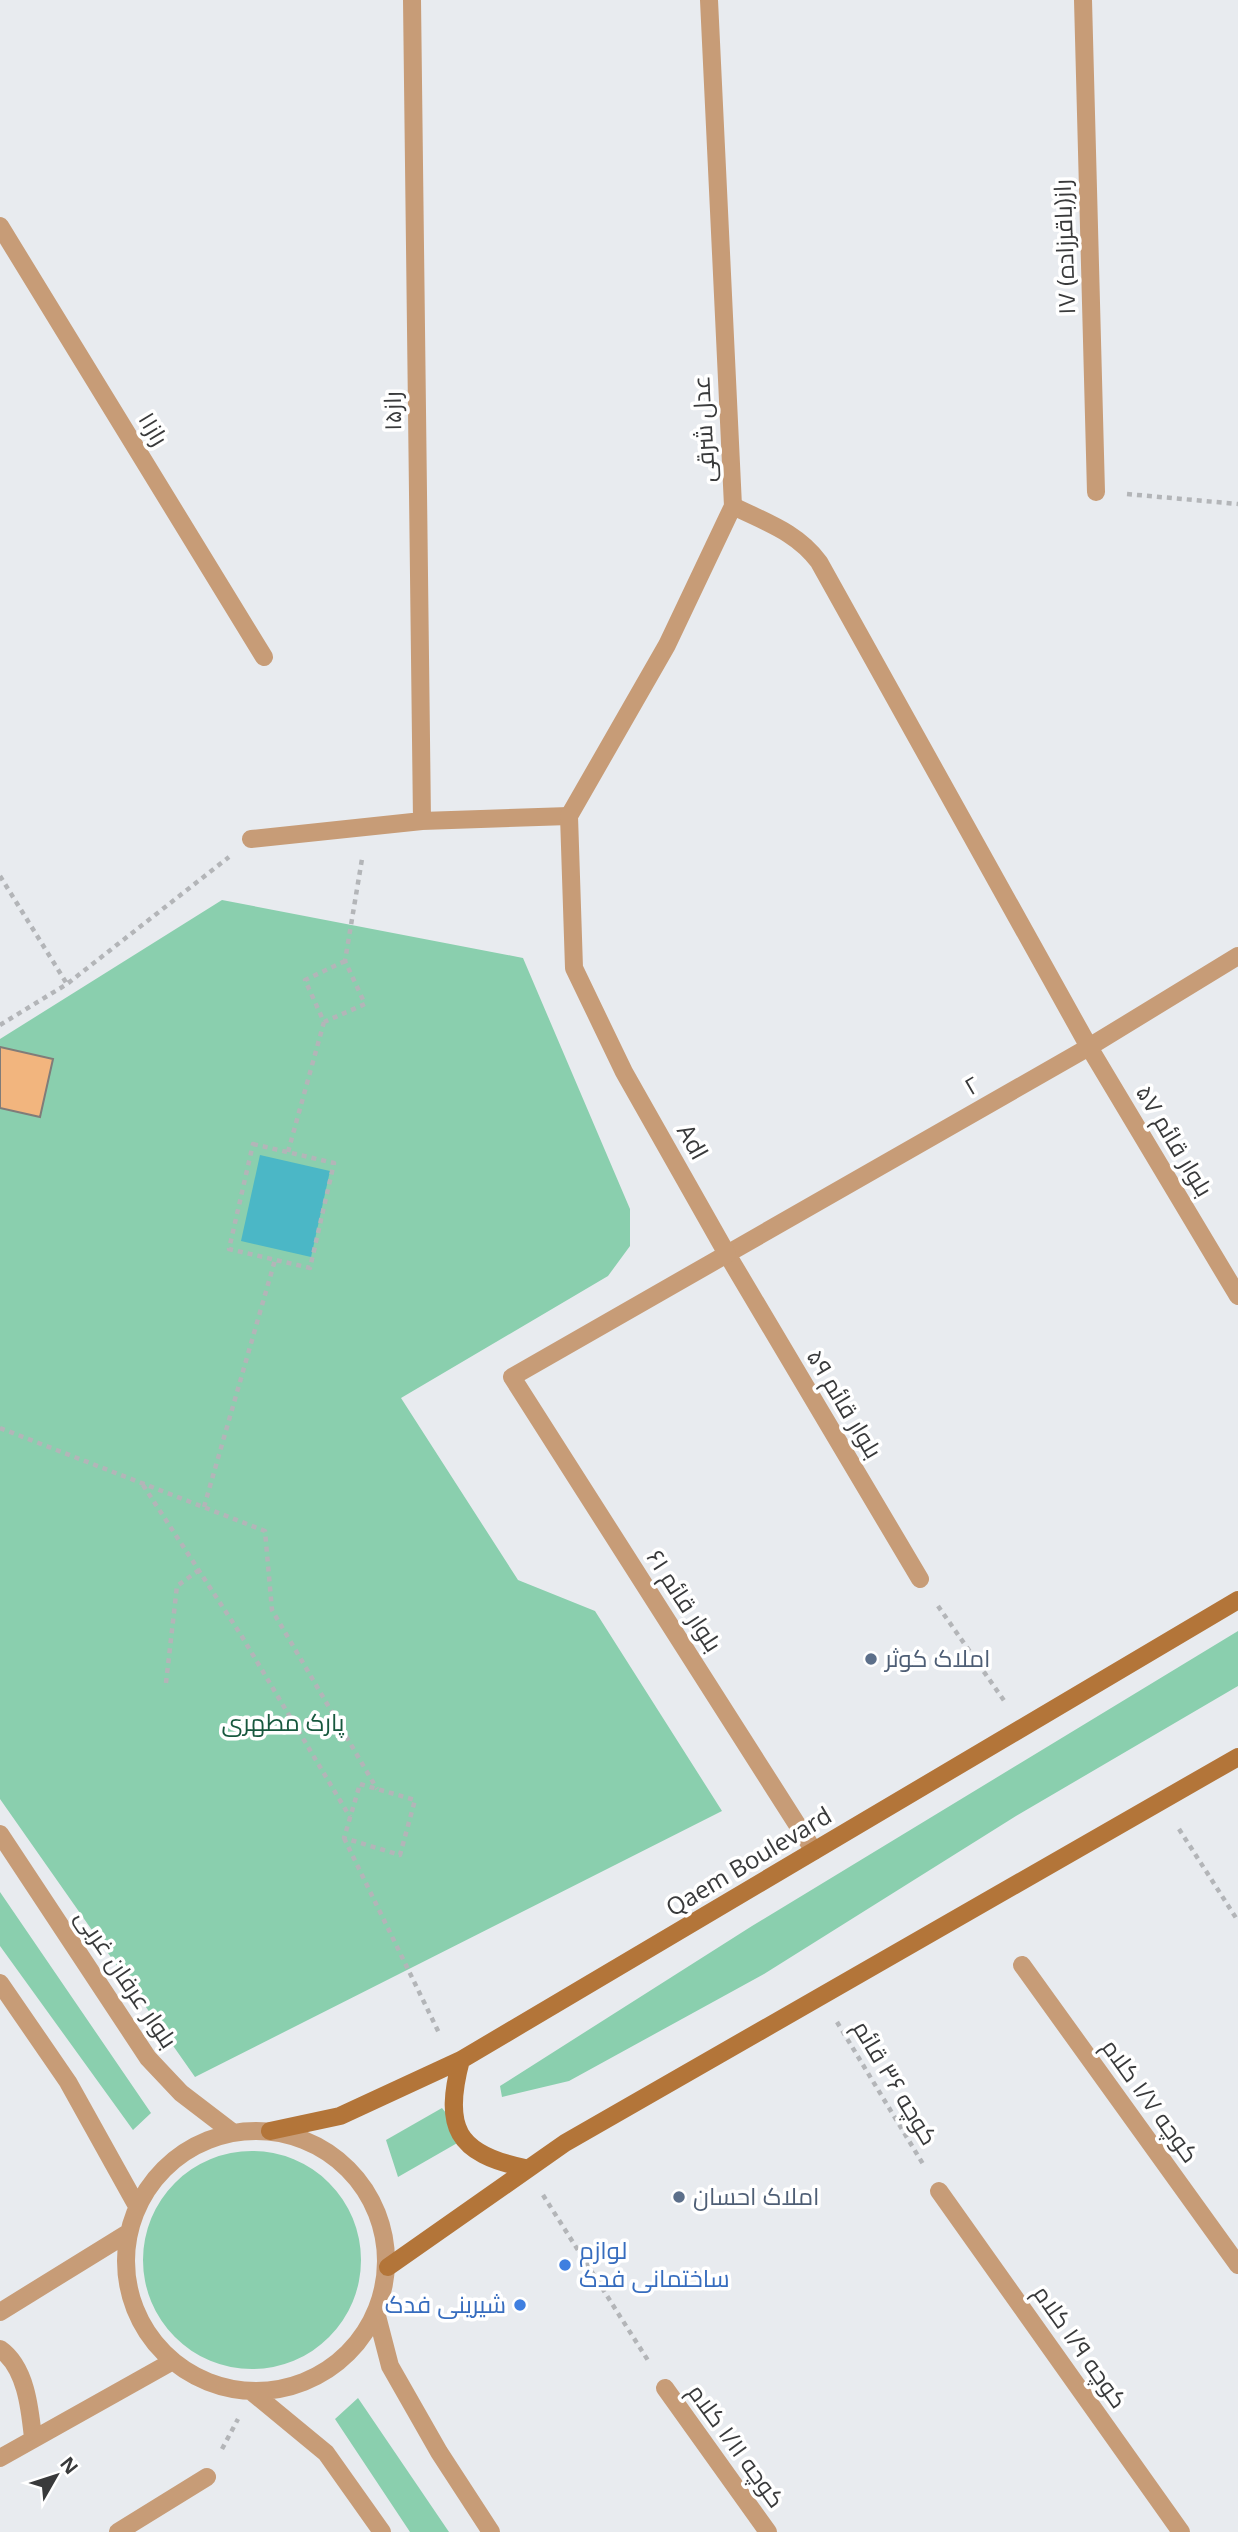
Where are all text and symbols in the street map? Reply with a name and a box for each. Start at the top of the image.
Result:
street label: ۱۷ راز(باقرزاده) [1045,179,1082,315]
street label: عدل شرقی [683,375,722,483]
street label: راز۱۵ [375,391,408,431]
street label: راز۱۱ [131,405,177,451]
street label: ۲ [958,1067,985,1102]
street label: بلوار قائم ۵۷ [1128,1078,1222,1203]
street label: Adl [670,1118,716,1165]
street label: بلوار قائم ۵۹ [799,1342,891,1465]
street label: بلوار قائم ۶۱ [639,1543,731,1658]
place label: املاک کوثر [883,1641,991,1674]
marker: املاک کوثر [863,1651,879,1667]
park label: پارک مطهری [222,1705,345,1739]
street label: Qaem Boulevard [659,1798,837,1923]
street label: بلوار عرفان غربی [69,1902,186,2054]
street label: کوچه ۳۶ قائم [845,2014,947,2151]
street label: کوچه ۱/۷ کلام [1094,2031,1207,2169]
place label: املاک احسان [693,2179,820,2212]
marker: املاک احسان [671,2189,687,2205]
place label: لوازم ساختمانی فدک [579,2233,730,2294]
marker: لوازم ساختمانی فدک [557,2257,573,2273]
street label: کوچه ۱/۹ کلام [1026,2278,1136,2415]
place label: شیرینی فدک [385,2287,506,2320]
marker: شیرینی فدک [512,2297,528,2313]
street label: کوچه ۱/۱۱ کلام [680,2376,793,2514]
north arrow [21,2441,91,2511]
text: N [54,2451,84,2479]

